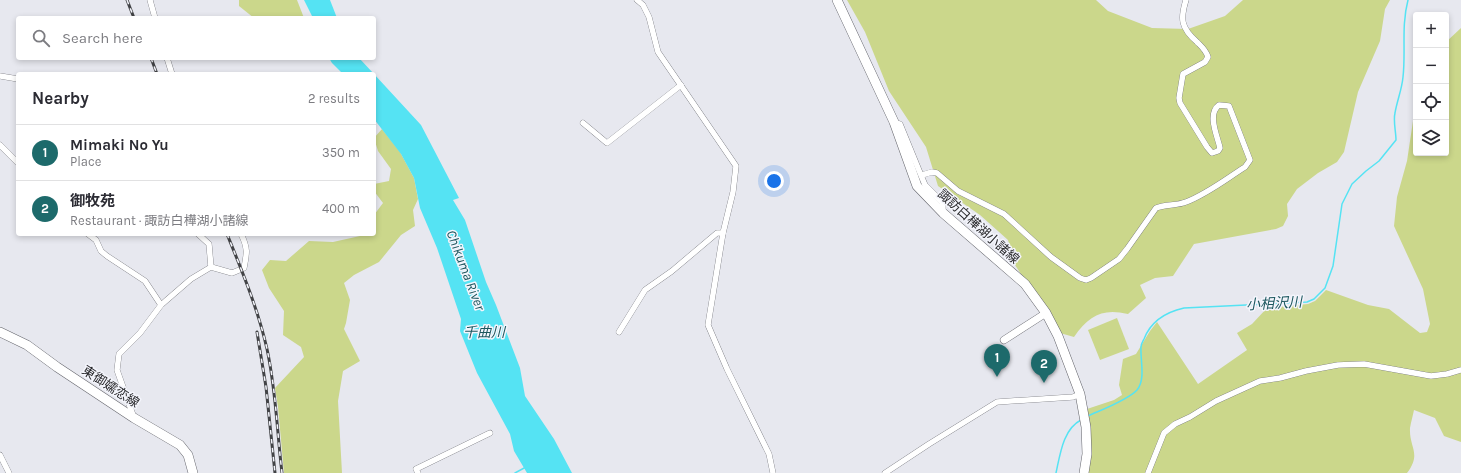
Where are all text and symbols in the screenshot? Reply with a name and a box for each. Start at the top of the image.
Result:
map controls [1413,12,1449,156]
button: + [1413,12,1449,48]
search box [16,16,376,60]
icon: search [30,27,52,49]
text: Search here [62,29,143,47]
button: − [1413,48,1449,84]
button: locate [1413,84,1449,120]
text: Nearby [32,88,89,108]
text: 2 results [308,91,360,106]
button: layers [1413,120,1449,156]
text: Mimaki No Yu [70,136,169,154]
text: 1 [43,145,47,160]
text: 350 m [322,145,360,160]
text: Place [70,154,101,169]
your location [764,171,784,191]
street label: 諏訪白樺湖小諸線 [935,186,1022,267]
text: 御牧苑 [70,192,115,210]
text: 2 [41,201,49,216]
text: 400 m [322,201,360,216]
text: Restaurant · 諏訪白樺湖小諸線 [70,213,248,228]
water label: Chikuma River [442,228,489,314]
water label: 小相沢川 [1246,293,1304,313]
water label: 千曲川 [463,324,507,341]
pin: 1 [984,344,1010,377]
pin: 2 [1031,350,1057,383]
street label: 東御嬬恋線 [79,362,142,410]

